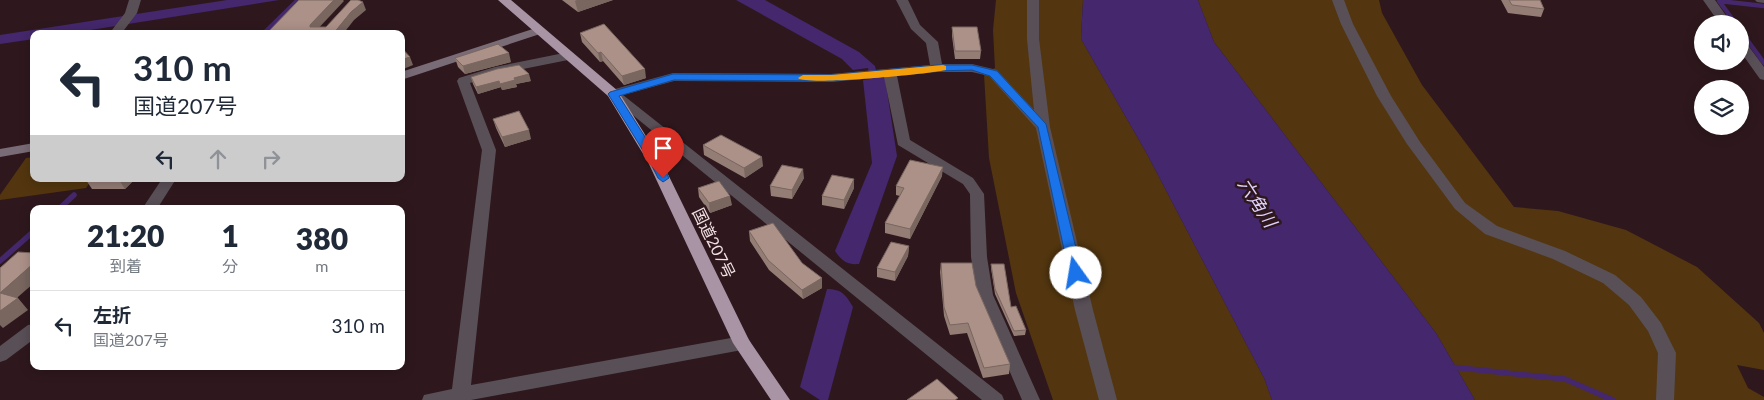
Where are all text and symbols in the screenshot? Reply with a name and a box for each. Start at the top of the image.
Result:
map controls [1694,15,1749,135]
button: sound [1694,15,1749,70]
text: 310 m [133,46,232,88]
icon: left [50,50,115,115]
button: layers [1694,80,1749,135]
text: 国道207号 [133,92,237,119]
pin [642,127,684,178]
icon: arrive [649,134,677,162]
icon: left [151,145,179,173]
icon: ahead [204,145,232,173]
icon: right [257,145,285,173]
water label: 六角川 [1234,174,1283,233]
street label: 国道207号 [689,205,740,281]
text: 21:20 [87,217,165,253]
text: 1 [221,217,239,253]
text: 380 [296,220,348,256]
position arrow [1049,246,1101,298]
text: 到着 [110,256,142,275]
text: 分 [222,256,238,275]
text: m [315,256,329,275]
text: 左折 [93,303,131,326]
icon: left [50,312,78,340]
text: 310 m [331,314,385,337]
text: 国道207号 [93,330,169,349]

